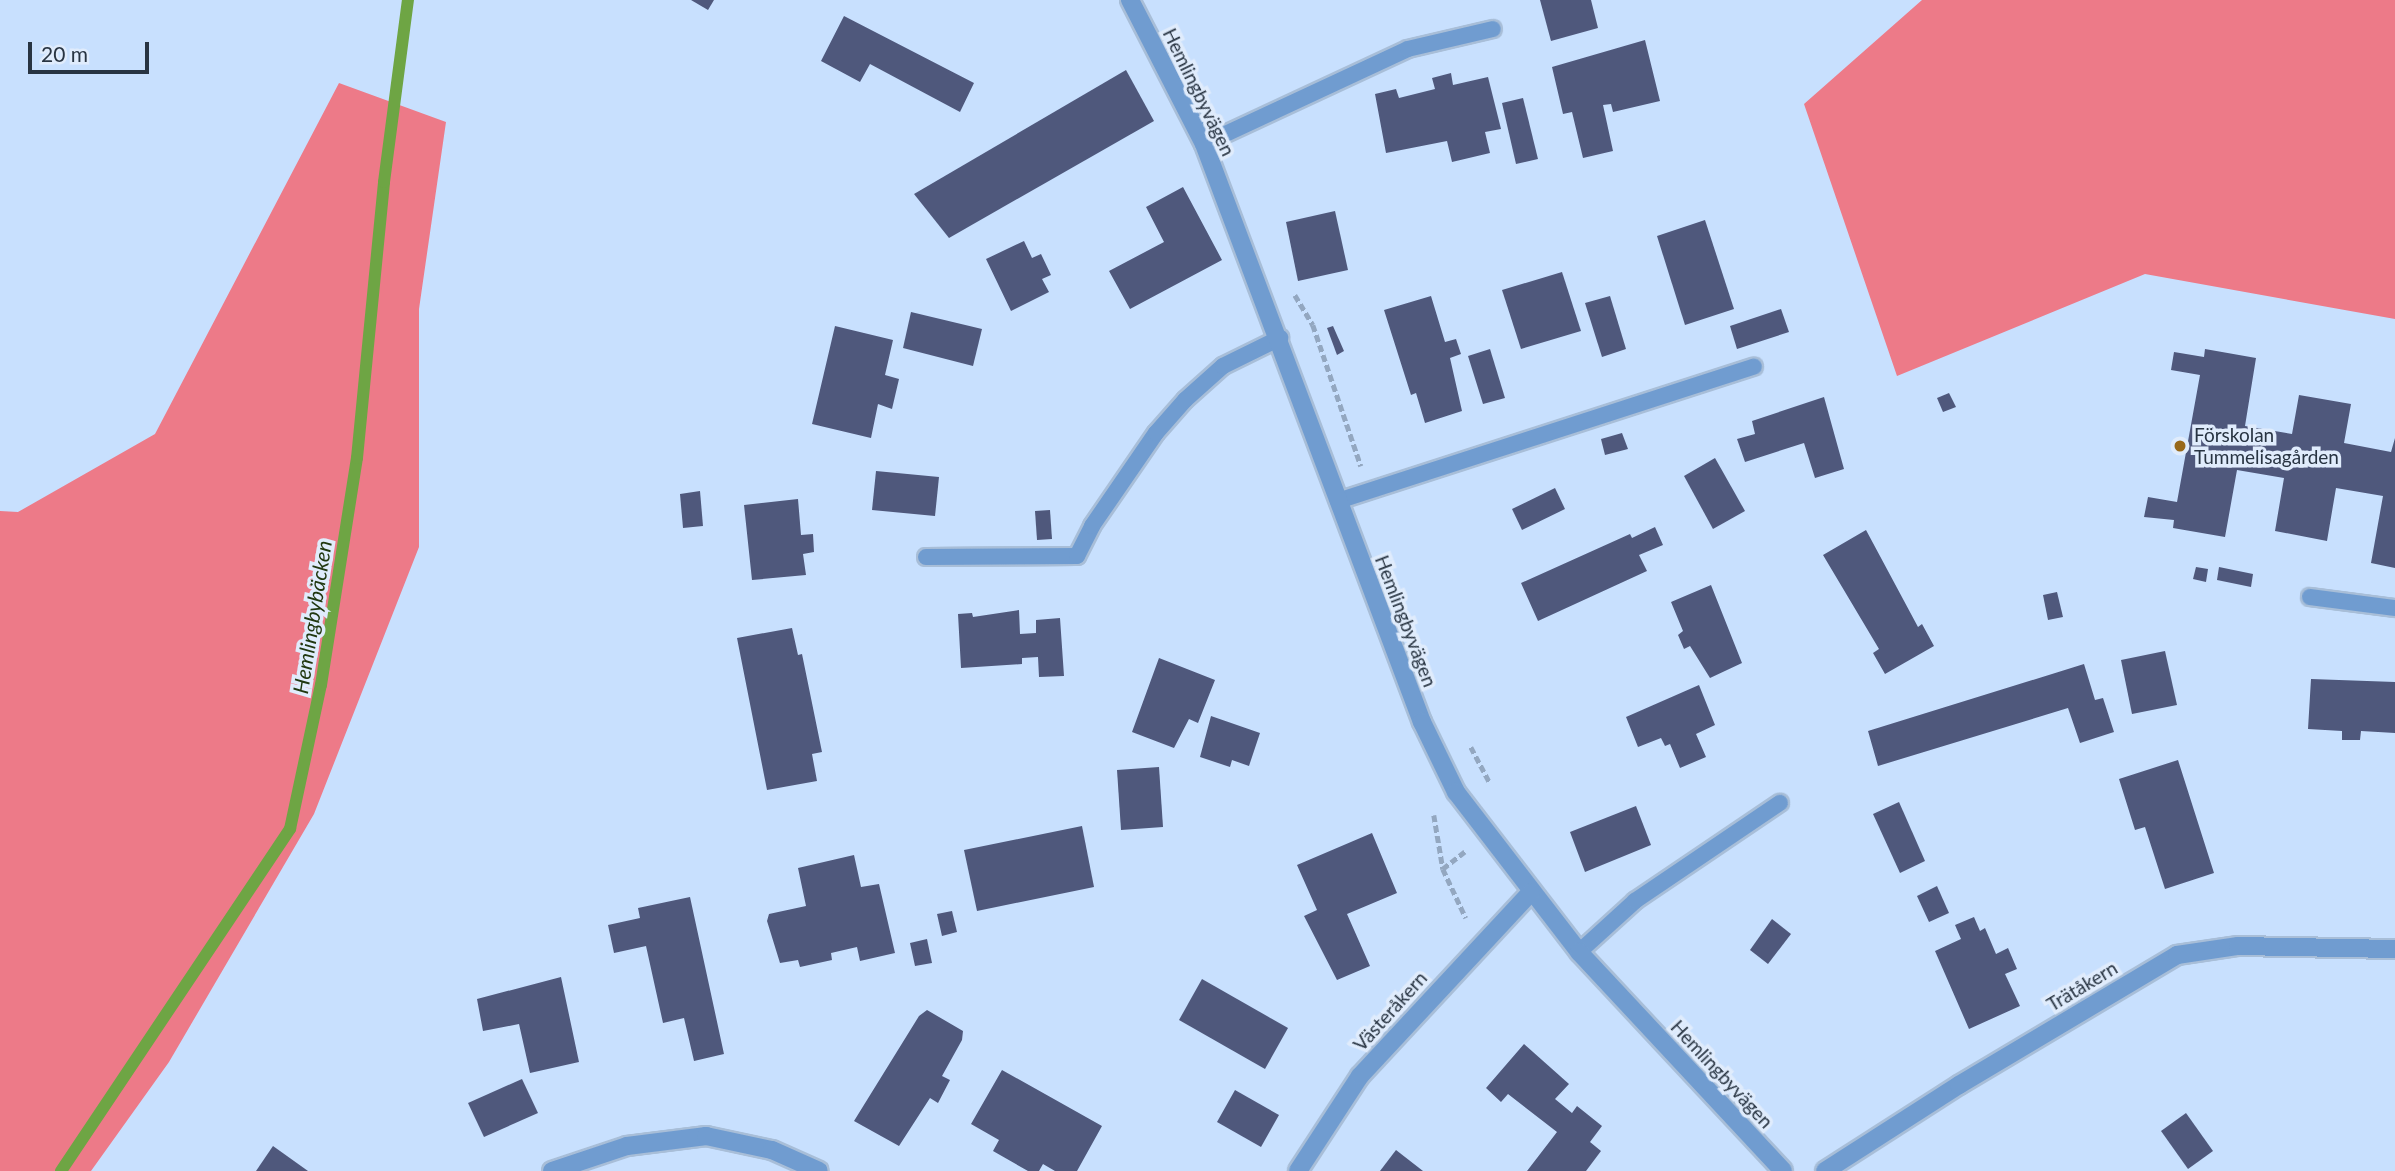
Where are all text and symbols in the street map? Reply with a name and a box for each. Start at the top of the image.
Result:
street label: Hemlingbyvägen [1158,25,1240,159]
scale bar [32,28,152,72]
text: 20 m [41,41,88,66]
place label: Förskolan Tummelisagården [2194,424,2339,468]
marker: Förskolan Tummelisagården [2172,438,2188,454]
water label: Hemlingbybäcken [287,539,337,695]
street label: Hemlingbyvägen [1370,552,1442,690]
street label: Trätåkern [2043,956,2121,1016]
street label: Västeråkern [1348,967,1432,1055]
street label: Hemlingbyvägen [1666,1015,1778,1133]

